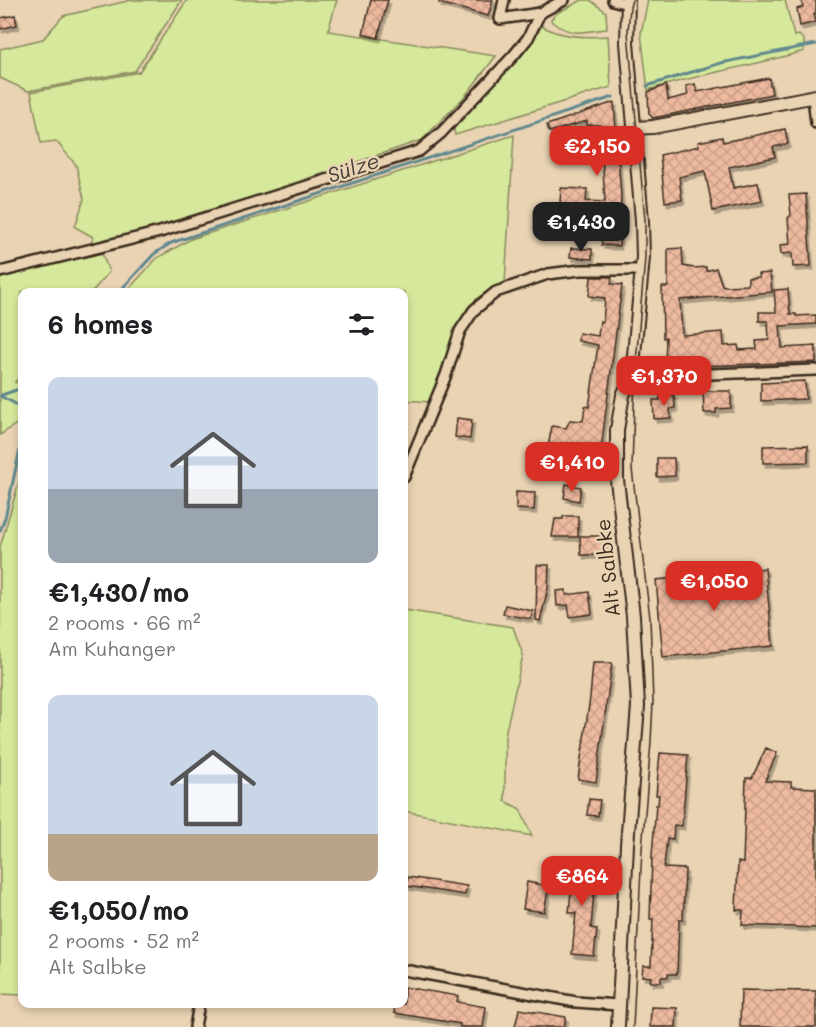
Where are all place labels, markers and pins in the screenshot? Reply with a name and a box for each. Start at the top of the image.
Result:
pin: €2,150 [548,126,646,177]
pin: €1,430 [532,202,630,253]
pin: €1,370 [615,356,713,407]
pin: €1,410 [523,442,621,493]
pin: €1,050 [665,561,763,612]
pin: €864 [546,856,618,907]

